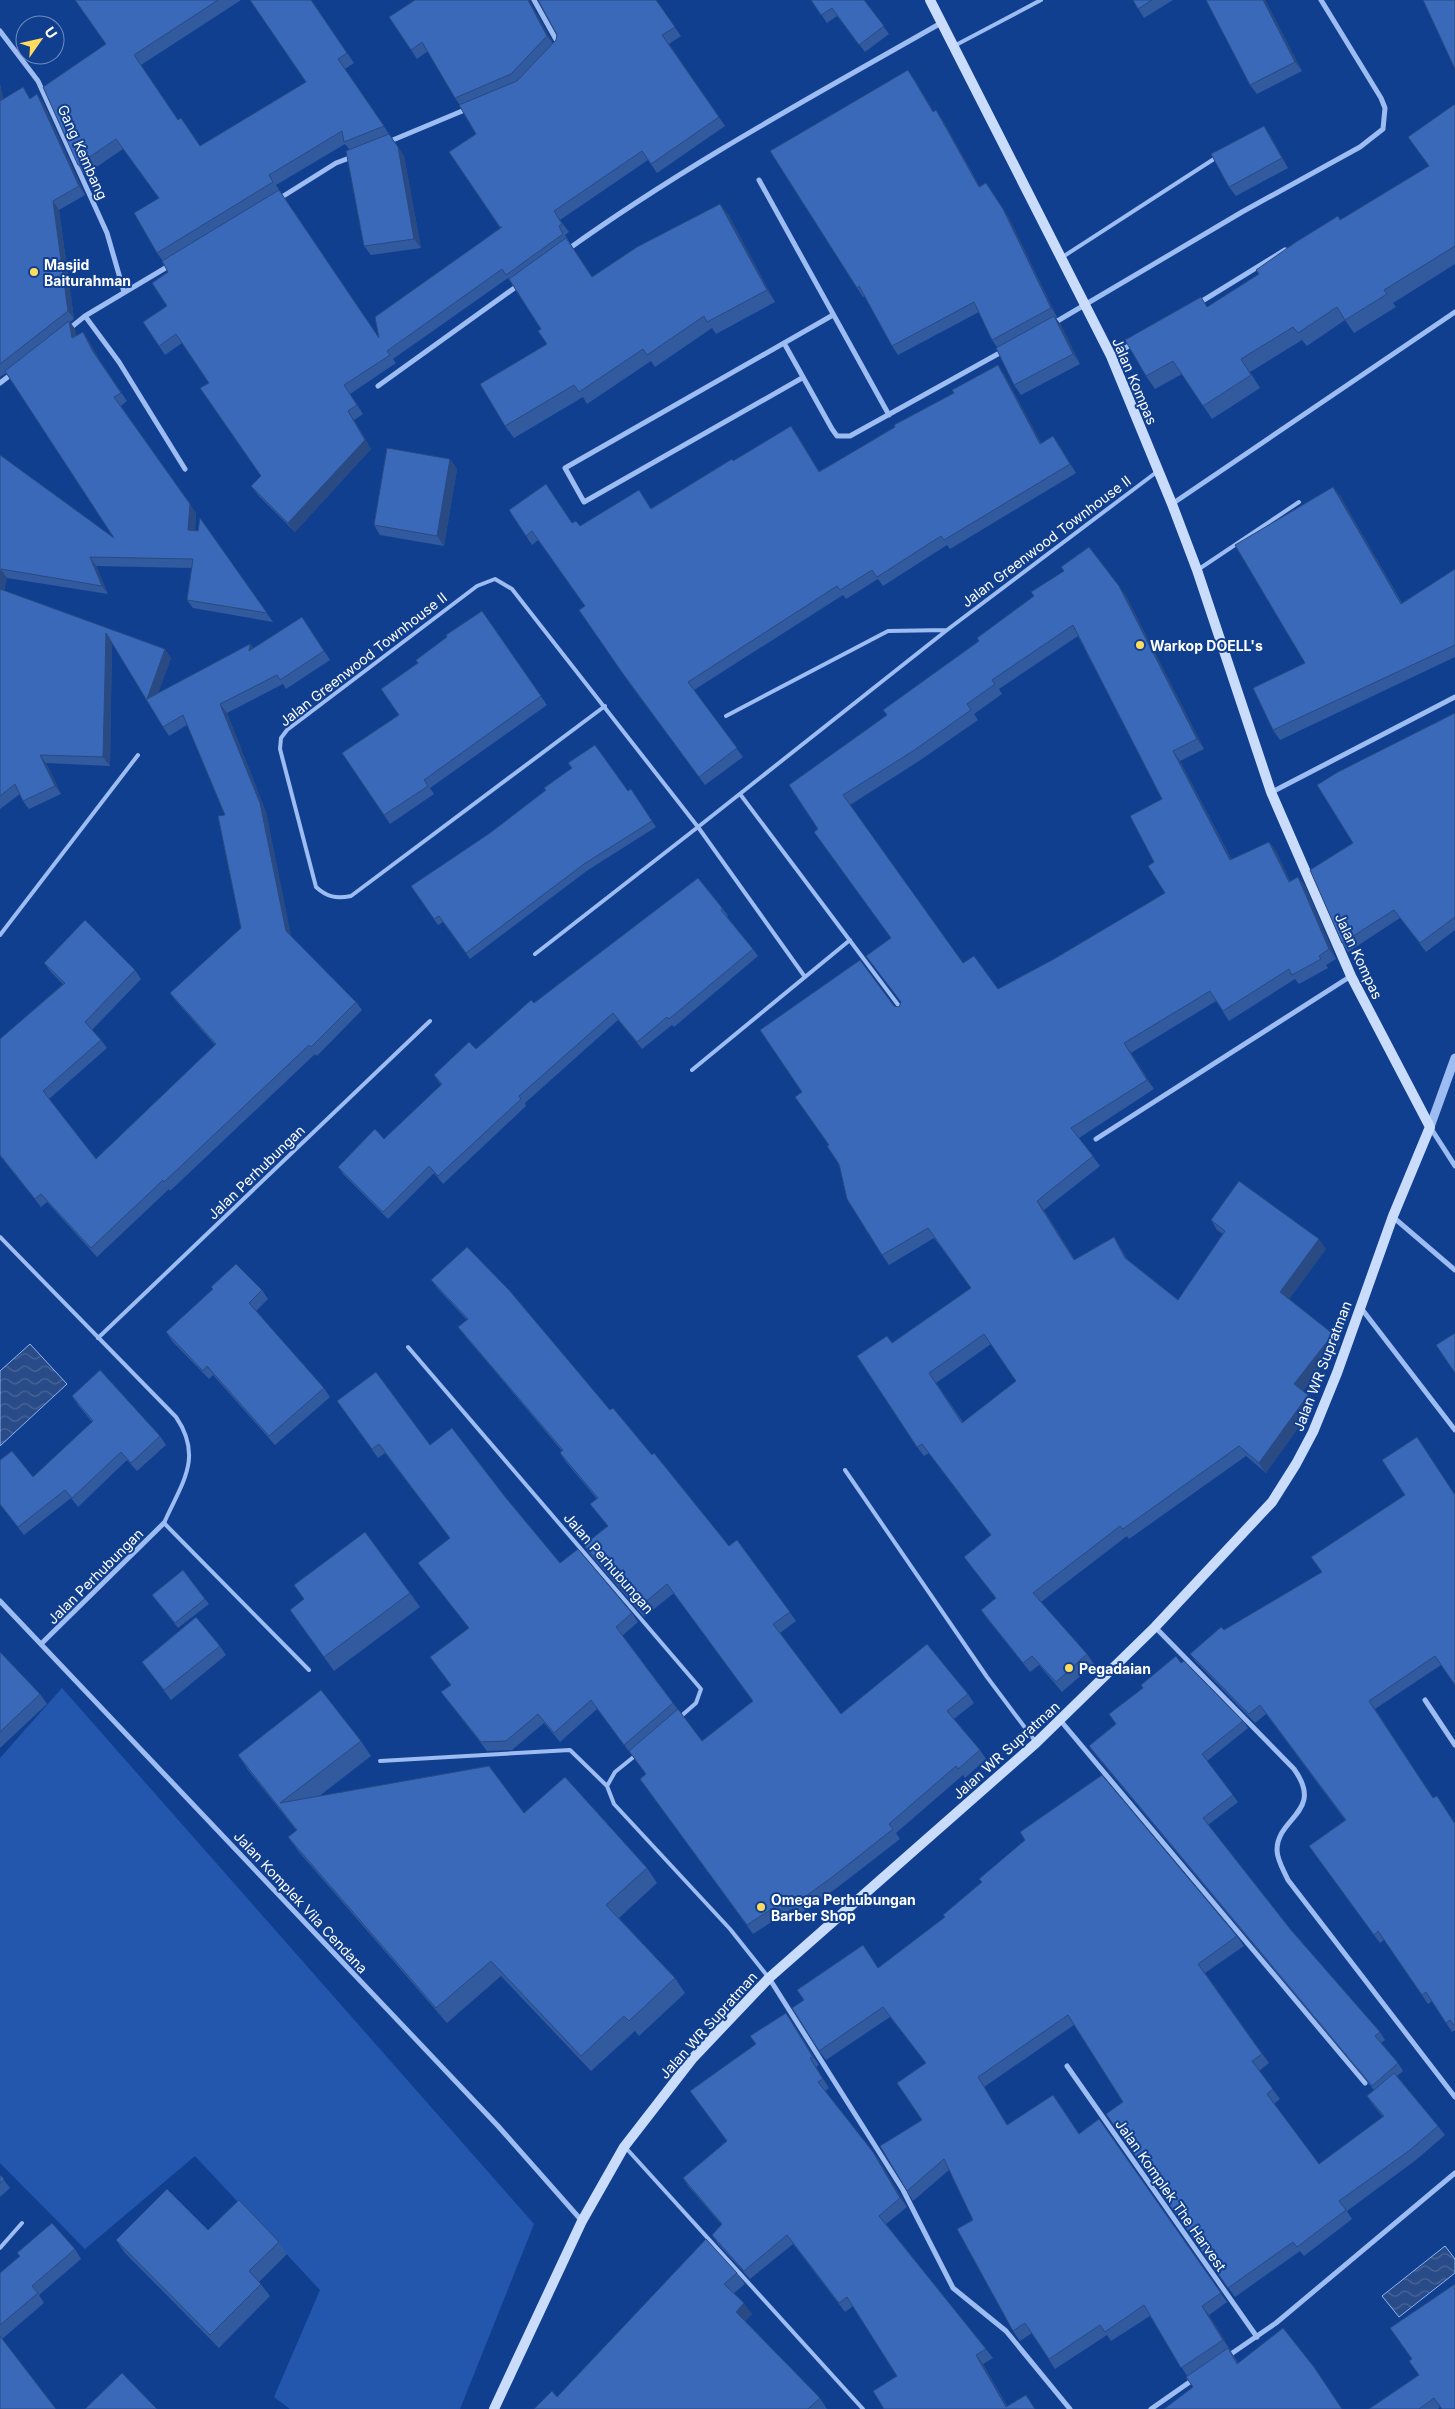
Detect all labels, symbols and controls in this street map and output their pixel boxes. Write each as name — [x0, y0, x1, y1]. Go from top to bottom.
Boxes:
north arrow — [15, 15, 65, 65]
text: U — [41, 23, 61, 41]
street label: Gang Kembang — [55, 102, 111, 202]
place label: Masjid Baiturahman — [44, 256, 131, 289]
marker: Masjid Baiturahman — [28, 266, 40, 278]
street label: Jalan Kompas — [1109, 335, 1161, 427]
street label: Jalan Greenwood Townhouse II — [958, 472, 1134, 610]
street label: Jalan Greenwood Townhouse II — [276, 588, 450, 730]
place label: Warkop DOELL's — [1150, 637, 1263, 654]
marker: Warkop DOELL's — [1134, 639, 1146, 651]
street label: Jalan Kompas — [1332, 910, 1386, 1002]
street label: Jalan Perhubungan — [204, 1121, 308, 1223]
street label: Jalan WR Supratman — [1289, 1299, 1355, 1433]
street label: Jalan Perhubungan — [561, 1509, 657, 1617]
street label: Jalan Perhubungan — [44, 1525, 146, 1627]
place label: Pegadaian — [1079, 1660, 1151, 1677]
marker: Pegadaian — [1063, 1662, 1075, 1674]
street label: Jalan WR Supratman — [949, 1698, 1063, 1802]
street label: Jalan Komplek Vila Cendana — [231, 1827, 371, 1977]
place label: Omega Perhubungan Barber Shop — [771, 1891, 916, 1924]
marker: Omega Perhubungan Barber Shop — [755, 1901, 767, 1913]
street label: Jalan WR Supratman — [656, 1968, 760, 2082]
street label: Jalan Komplek The Harvest — [1112, 2116, 1230, 2275]

